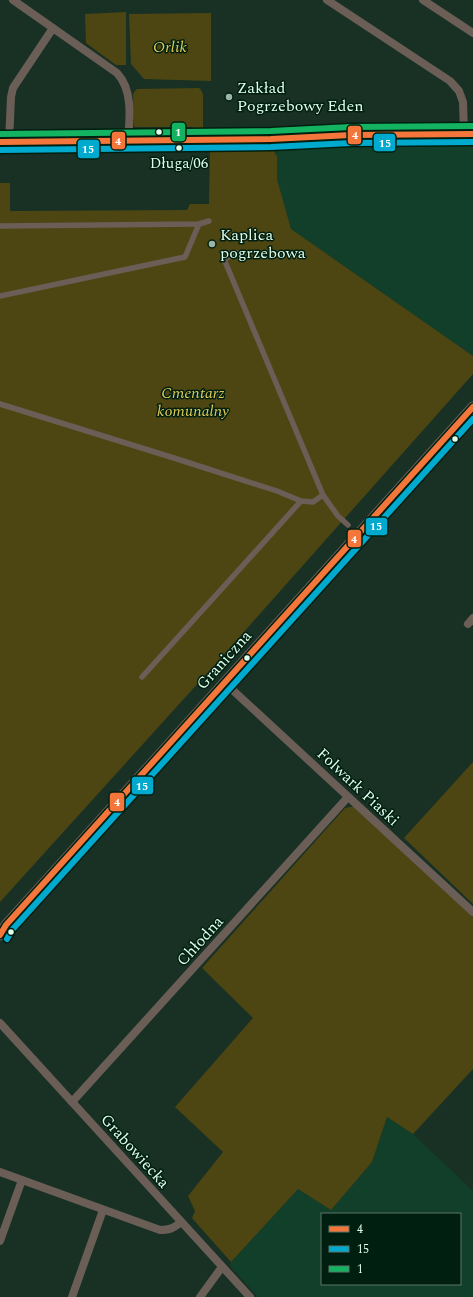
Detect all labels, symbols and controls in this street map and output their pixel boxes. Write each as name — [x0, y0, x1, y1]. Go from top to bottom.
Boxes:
park label: Orlik — [153, 35, 188, 59]
place label: Zakład Pogrzebowy Eden — [237, 76, 364, 118]
marker: Zakład Pogrzebowy Eden — [224, 92, 234, 102]
line badge: 1 — [171, 122, 186, 142]
text: 1 — [175, 124, 181, 141]
line badge: 4 — [347, 125, 362, 145]
unlabelled marker — [154, 127, 164, 137]
text: 4 — [352, 127, 359, 144]
line badge: 4 — [111, 131, 126, 150]
text: 4 — [115, 133, 122, 150]
line badge: 15 — [373, 133, 396, 152]
text: 15 — [379, 135, 391, 152]
line badge: 15 — [77, 139, 100, 159]
text: 15 — [82, 141, 94, 158]
marker: Długa/06 — [174, 143, 184, 153]
place label: Długa/06 — [150, 152, 209, 175]
place label: Kaplica pogrzebowa — [220, 223, 306, 265]
marker: Kaplica pogrzebowa — [207, 239, 217, 249]
park label: Cmentarz komunalny — [157, 381, 229, 423]
unlabelled marker — [450, 434, 460, 444]
line badge: 15 — [365, 517, 388, 536]
text: 15 — [370, 518, 382, 535]
line badge: 4 — [347, 529, 362, 548]
text: 4 — [351, 531, 358, 548]
street label: Graniczna — [191, 625, 258, 695]
unlabelled marker — [242, 653, 252, 663]
street label: Folwark Piaski — [311, 742, 405, 832]
line badge: 15 — [131, 776, 154, 795]
text: 15 — [136, 778, 148, 795]
line badge: 4 — [109, 792, 125, 812]
text: 4 — [114, 794, 121, 811]
street label: Chłodna — [171, 910, 229, 971]
unlabelled marker — [6, 927, 16, 937]
street label: Grabowiecka — [95, 1108, 175, 1194]
legend — [321, 1213, 461, 1285]
text: 4 — [357, 1220, 363, 1239]
text: 15 — [357, 1240, 369, 1259]
text: 1 — [357, 1260, 363, 1279]

